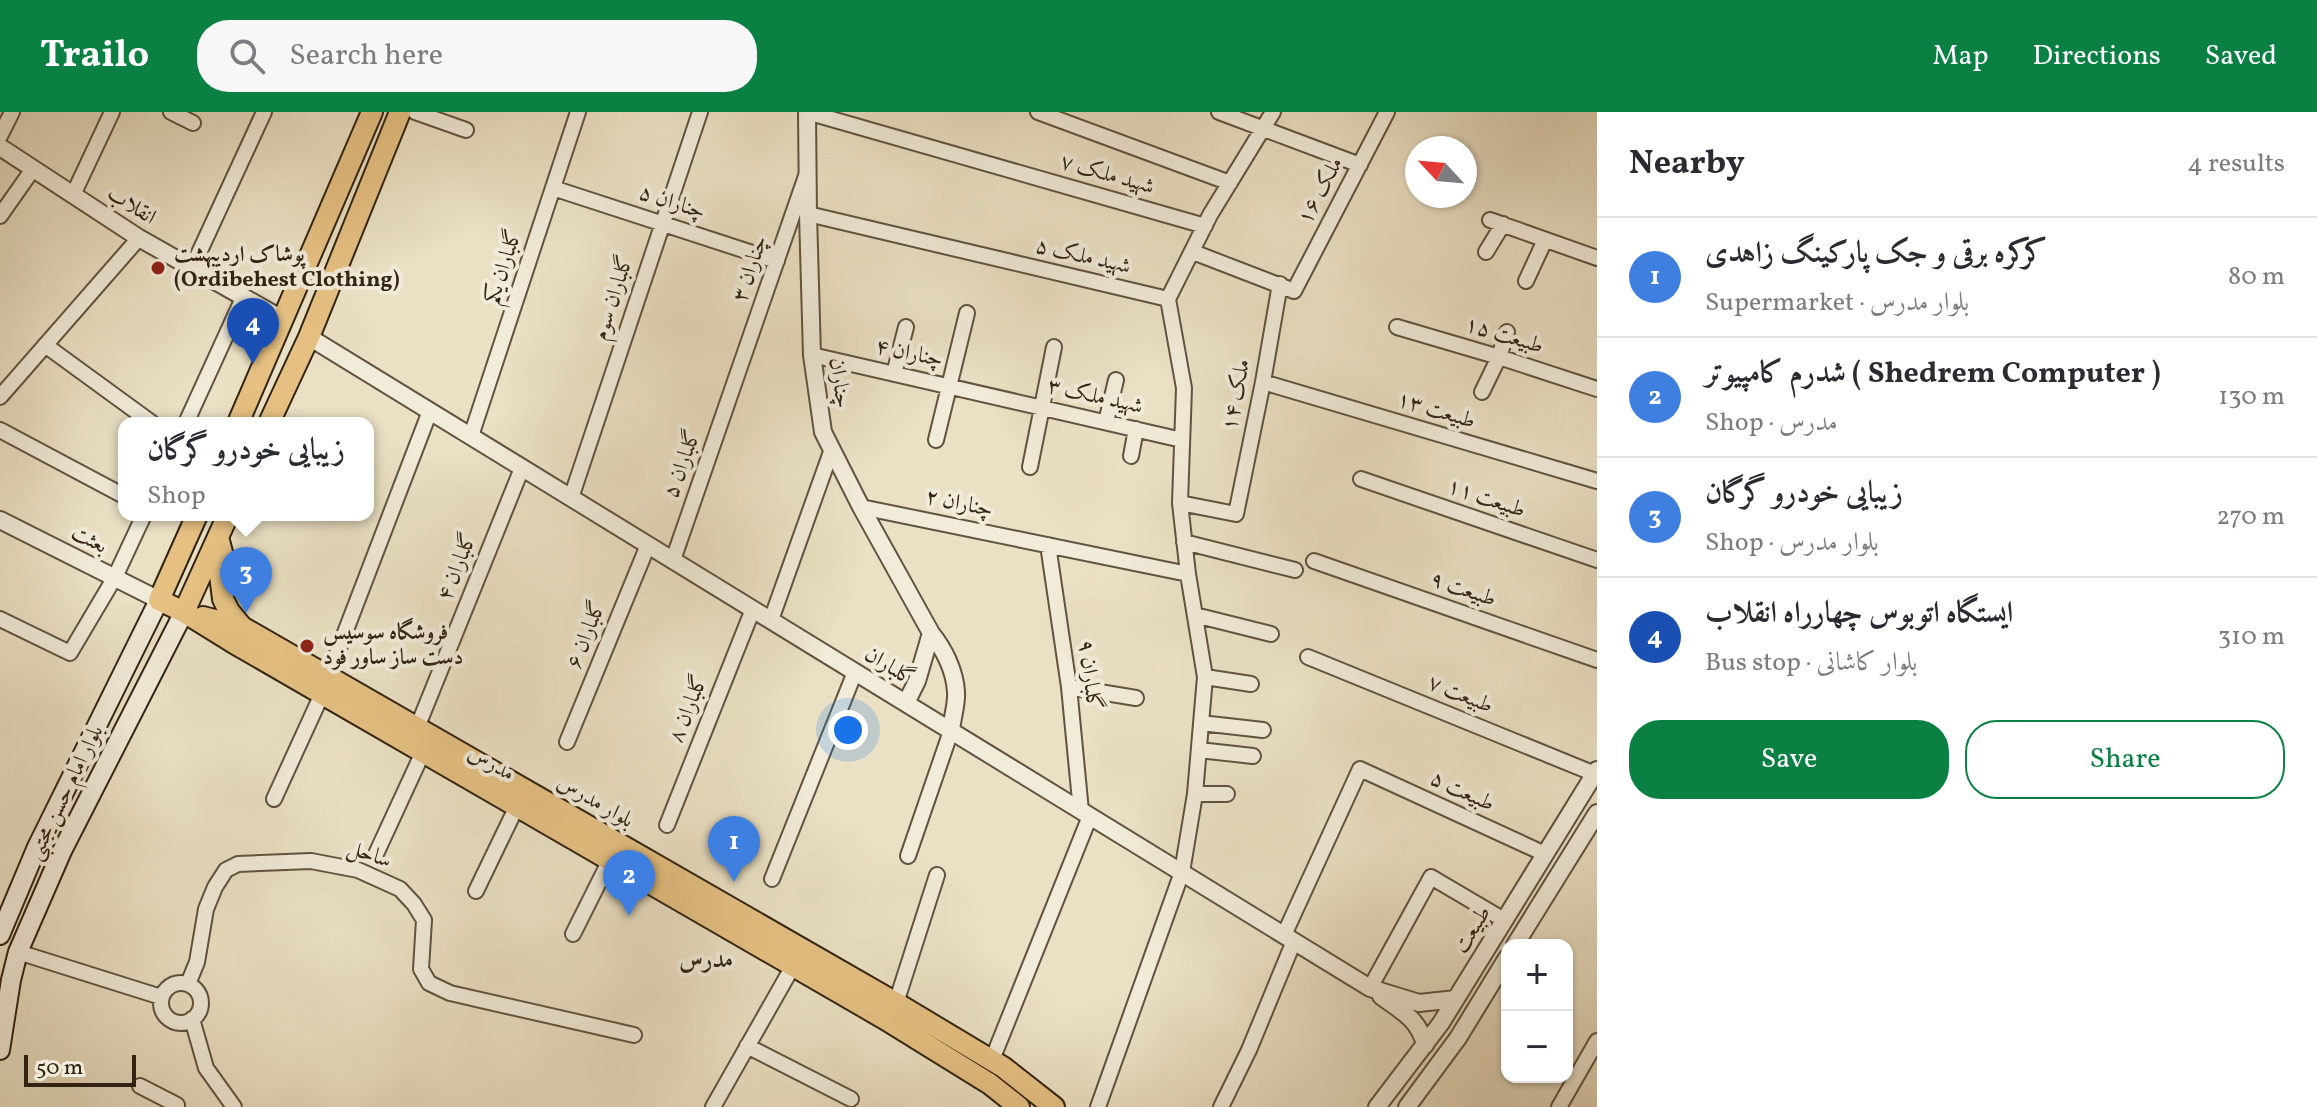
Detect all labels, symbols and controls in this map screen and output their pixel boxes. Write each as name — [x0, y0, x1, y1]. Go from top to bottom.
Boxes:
search box — [197, 20, 757, 92]
text: Trailo — [40, 30, 149, 83]
icon: search — [225, 34, 269, 78]
text: Search here — [289, 35, 443, 77]
text: Map — [1933, 37, 1989, 76]
text: Directions — [2033, 37, 2161, 76]
text: Saved — [2205, 37, 2277, 76]
north arrow — [1405, 136, 1477, 208]
text: Nearby — [1629, 141, 1745, 188]
text: 4 results — [2187, 146, 2285, 182]
street label: شهید ملک ۷ — [1056, 147, 1158, 203]
street label: ملک ۱۶ — [1290, 152, 1352, 230]
street label: ۵ چناران — [635, 178, 709, 228]
street label: انقلاب — [100, 179, 162, 233]
street label: گلباران یکم — [477, 225, 534, 310]
street label: شهید ملک ۵ — [1032, 231, 1134, 283]
street label: چناران ۳ — [725, 232, 777, 306]
text: کرکره برقی و جک پارکینگ زاهدی — [1705, 233, 2047, 275]
place label: پوشاک اردیبهشت (Ordibehest Clothing) — [174, 240, 400, 296]
street label: گلباران سوم — [586, 251, 644, 345]
marker: پوشاک اردیبهشت (Ordibehest Clothing) — [149, 259, 167, 277]
text: 1 — [1650, 259, 1660, 295]
text: 80 m — [2228, 259, 2285, 295]
text: Supermarket · بلوار مدرس — [1705, 285, 1969, 321]
pin: 4 — [227, 298, 279, 364]
street label: طبیعت ۱۵ — [1461, 309, 1547, 363]
street label: ۴ چناران — [872, 332, 946, 376]
text: شدرم کامپیوتر ( Shedrem Computer ) — [1705, 353, 2161, 395]
street label: چناران — [820, 356, 858, 410]
street label: ملک ۱۴ — [1215, 357, 1259, 433]
street label: ۳ شهید ملک — [1044, 371, 1146, 423]
text: 2 — [1648, 379, 1662, 415]
text: 130 m — [2218, 379, 2285, 415]
street label: طبیعت ۱۳ — [1393, 384, 1479, 438]
text: Shop · مدرس — [1705, 405, 1838, 441]
popup — [118, 417, 374, 521]
street label: گلباران ۵ — [656, 425, 710, 503]
text: زیبایی خودرو گرگان — [147, 430, 345, 472]
street label: طبیعت ۱۱ — [1443, 471, 1529, 527]
text: زیبایی خودرو گرگان — [1705, 473, 1903, 515]
text: Shop — [147, 478, 206, 514]
street label: ۲ چناران — [922, 482, 996, 526]
text: 3 — [1648, 499, 1662, 535]
text: 270 m — [2216, 499, 2285, 535]
street label: بعثت — [65, 518, 113, 562]
text: Shop · بلوار مدرس — [1705, 525, 1879, 561]
street label: گلباران ۴ — [430, 528, 486, 606]
pin: 3 — [220, 547, 272, 613]
street label: طبیعت ۹ — [1426, 564, 1500, 616]
text: ایستگاه اتوبوس چهارراه انقلاب — [1705, 593, 2013, 635]
street label: گلباران ۶ — [559, 596, 615, 674]
place label: فروشگاه سوسیس دست ساز ساور فود — [323, 617, 463, 674]
text: 4 — [1647, 619, 1663, 655]
text: 310 m — [2218, 619, 2285, 655]
marker: فروشگاه سوسیس دست ساز ساور فود — [298, 637, 316, 655]
street label: ۹ گلباران — [1069, 638, 1109, 712]
street label: گلباران — [858, 640, 920, 694]
text: Bus stop · بلوار کاشانی — [1705, 645, 1917, 681]
street label: طبیعت ۷ — [1423, 668, 1497, 722]
street label: گلباران ۸ — [661, 670, 717, 748]
your location — [828, 710, 868, 750]
street label: بلوار امام حسن مجتبی — [20, 720, 114, 867]
button: Save — [1629, 720, 1949, 799]
button: Share — [1965, 720, 2285, 799]
street label: مدرس — [462, 738, 520, 790]
street label: ۵ طبیعت — [1425, 764, 1499, 820]
street label: بلوار مدرس — [551, 768, 639, 836]
pin: 1 — [708, 816, 760, 882]
street label: ساحل — [343, 833, 395, 877]
pin: 2 — [603, 850, 655, 916]
street label: طبیعت — [1446, 900, 1500, 960]
map controls — [1501, 939, 1573, 1083]
button: + — [1501, 939, 1573, 1011]
district label: مدرس — [679, 944, 733, 978]
button: − — [1501, 1011, 1573, 1083]
scale bar — [24, 1051, 136, 1087]
text: 50 m — [36, 1053, 83, 1084]

